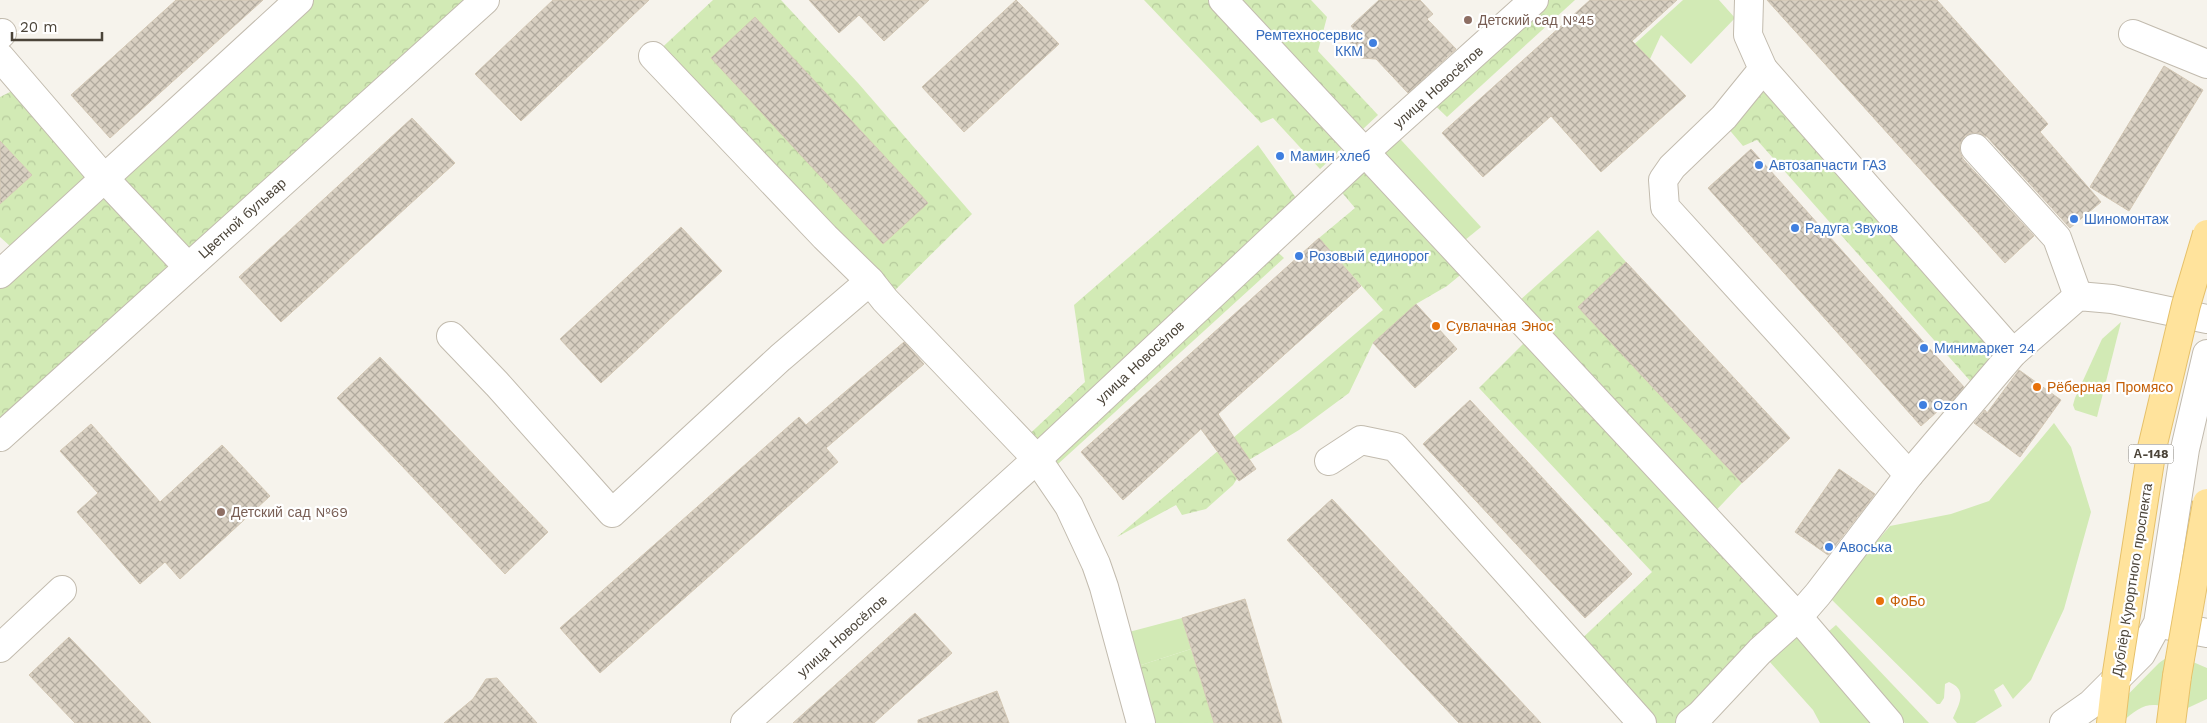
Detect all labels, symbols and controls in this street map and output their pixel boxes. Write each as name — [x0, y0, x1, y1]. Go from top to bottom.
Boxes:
scale bar — [12, 10, 102, 42]
place label: Детский сад №45 — [1478, 12, 1594, 28]
marker: Детский сад №45 — [1462, 14, 1474, 26]
text: 20 m — [20, 18, 58, 36]
place label: Ремтехносервис ККМ — [1256, 27, 1363, 59]
marker: Ремтехносервис ККМ — [1367, 37, 1379, 49]
street label: улица Новосёлов — [1390, 43, 1486, 131]
place label: Мамин хлеб — [1290, 148, 1370, 164]
marker: Мамин хлеб — [1274, 150, 1286, 162]
place label: Автозапчасти ГАЗ — [1769, 157, 1887, 173]
marker: Автозапчасти ГАЗ — [1753, 159, 1765, 171]
street label: Цветной бульвар — [195, 174, 289, 261]
place label: Шиномонтаж — [2084, 211, 2169, 227]
marker: Шиномонтаж — [2068, 213, 2080, 225]
place label: Радуга Звуков — [1805, 220, 1898, 236]
marker: Радуга Звуков — [1789, 222, 1801, 234]
place label: Розовый единорог — [1309, 248, 1429, 264]
marker: Розовый единорог — [1293, 250, 1305, 262]
street label: улица Новосёлов — [1093, 317, 1187, 407]
place label: Сувлачная Энос — [1446, 318, 1554, 334]
marker: Сувлачная Энос — [1430, 320, 1442, 332]
place label: Минимаркет 24 — [1934, 340, 2035, 356]
marker: Минимаркет 24 — [1918, 342, 1930, 354]
place label: Рёберная Промясо — [2047, 379, 2173, 395]
marker: Рёберная Промясо — [2031, 381, 2043, 393]
place label: Ozon — [1933, 397, 1968, 413]
marker: Ozon — [1917, 399, 1929, 411]
road number: А-148 — [2128, 444, 2174, 464]
street label: Дублёр Курортного проспекта — [2109, 482, 2155, 678]
place label: Детский сад №69 — [231, 504, 348, 520]
marker: Детский сад №69 — [215, 506, 227, 518]
place label: Авоська — [1839, 539, 1892, 555]
marker: Авоська — [1823, 541, 1835, 553]
street label: улица Новосёлов — [794, 592, 890, 680]
place label: ФоБо — [1890, 593, 1926, 609]
marker: ФоБо — [1874, 595, 1886, 607]

